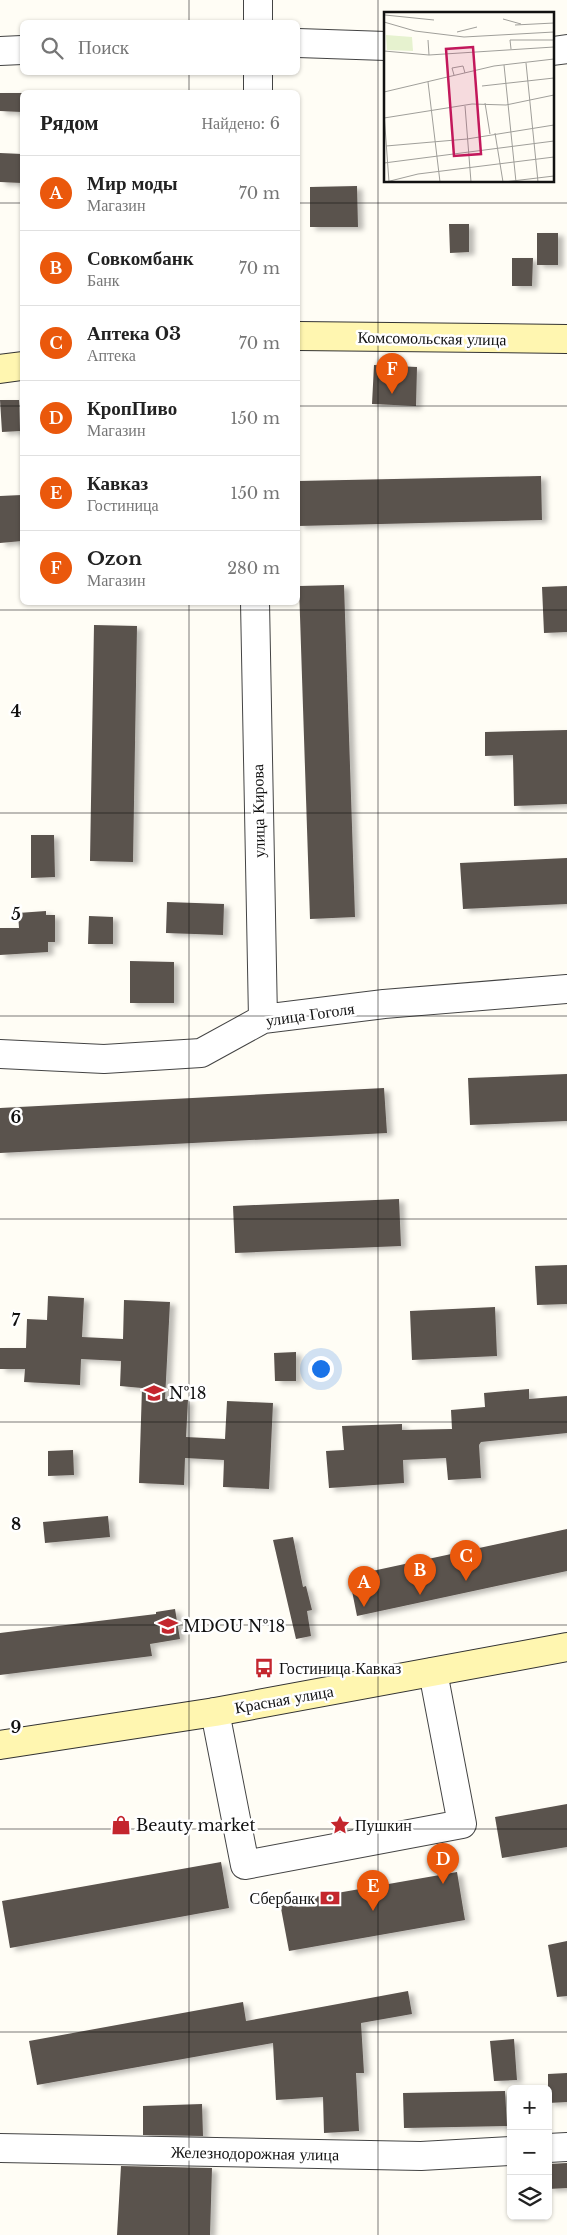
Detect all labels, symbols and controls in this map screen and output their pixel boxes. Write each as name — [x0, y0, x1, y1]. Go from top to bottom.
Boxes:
inset map — [384, 12, 554, 182]
search box — [20, 20, 300, 75]
icon: search — [38, 34, 66, 62]
text: Поиск — [78, 36, 129, 59]
text: Рядом — [40, 110, 99, 136]
text: Найдено: 6 — [202, 113, 280, 133]
text: Мир моды — [87, 172, 178, 195]
text: A — [50, 183, 62, 203]
text: 70 m — [239, 183, 280, 203]
text: Магазин — [87, 195, 145, 215]
text: Совкомбанк — [87, 247, 194, 270]
text: B — [50, 258, 62, 278]
text: 70 m — [239, 258, 280, 278]
text: Банк — [87, 270, 120, 290]
text: Аптека 03 — [87, 322, 181, 345]
street label: Комсомольская улица — [357, 327, 507, 349]
text: C — [49, 333, 63, 353]
text: 70 m — [239, 333, 280, 353]
text: Аптека — [87, 345, 136, 365]
pin: F — [376, 353, 408, 394]
text: КропПиво — [87, 397, 177, 420]
text: D — [49, 408, 63, 428]
text: 150 m — [231, 408, 280, 428]
text: Магазин — [87, 420, 145, 440]
text: Кавказ — [87, 472, 148, 495]
text: E — [50, 483, 62, 503]
text: 150 m — [231, 483, 280, 503]
text: Гостиница — [87, 495, 159, 515]
text: Ozon — [87, 547, 142, 570]
text: F — [50, 558, 62, 578]
text: 280 m — [227, 558, 280, 578]
text: Магазин — [87, 570, 145, 590]
text: 4 — [11, 701, 21, 721]
street label: улица Кирова — [247, 764, 269, 858]
text: 5 — [11, 904, 21, 924]
street label: улица Гоголя — [264, 998, 356, 1030]
text: 6 — [11, 1107, 22, 1127]
text: 7 — [12, 1310, 21, 1330]
your location — [308, 1356, 334, 1382]
school or university icon: №18 — [143, 1382, 165, 1404]
place label: №18 — [169, 1383, 206, 1403]
text: 8 — [11, 1514, 21, 1534]
pin: C — [450, 1540, 482, 1581]
pin: B — [404, 1554, 436, 1595]
pin: A — [348, 1566, 380, 1607]
school or university icon: MDOU №18 — [157, 1615, 179, 1637]
place label: MDOU №18 — [183, 1616, 285, 1636]
bus stop icon: Гостиница Кавказ — [253, 1657, 275, 1679]
place label: Гостиница Кавказ — [279, 1658, 401, 1678]
street label: Красная улица — [233, 1680, 335, 1718]
text: 9 — [11, 1717, 22, 1737]
shop icon: Beauty market — [110, 1814, 132, 1836]
place icon: Пушкин — [329, 1814, 351, 1836]
place label: Beauty market — [136, 1815, 256, 1835]
place label: Пушкин — [355, 1815, 412, 1835]
pin: D — [427, 1843, 459, 1884]
pin: E — [357, 1870, 389, 1911]
bank icon: Сбербанк — [319, 1887, 341, 1909]
place label: Сбербанк — [250, 1888, 315, 1908]
map controls — [507, 2085, 552, 2220]
button: + — [507, 2085, 552, 2130]
button: − — [507, 2130, 552, 2175]
street label: Железнодорожная улица — [171, 2142, 339, 2164]
button: layers — [507, 2175, 552, 2220]

